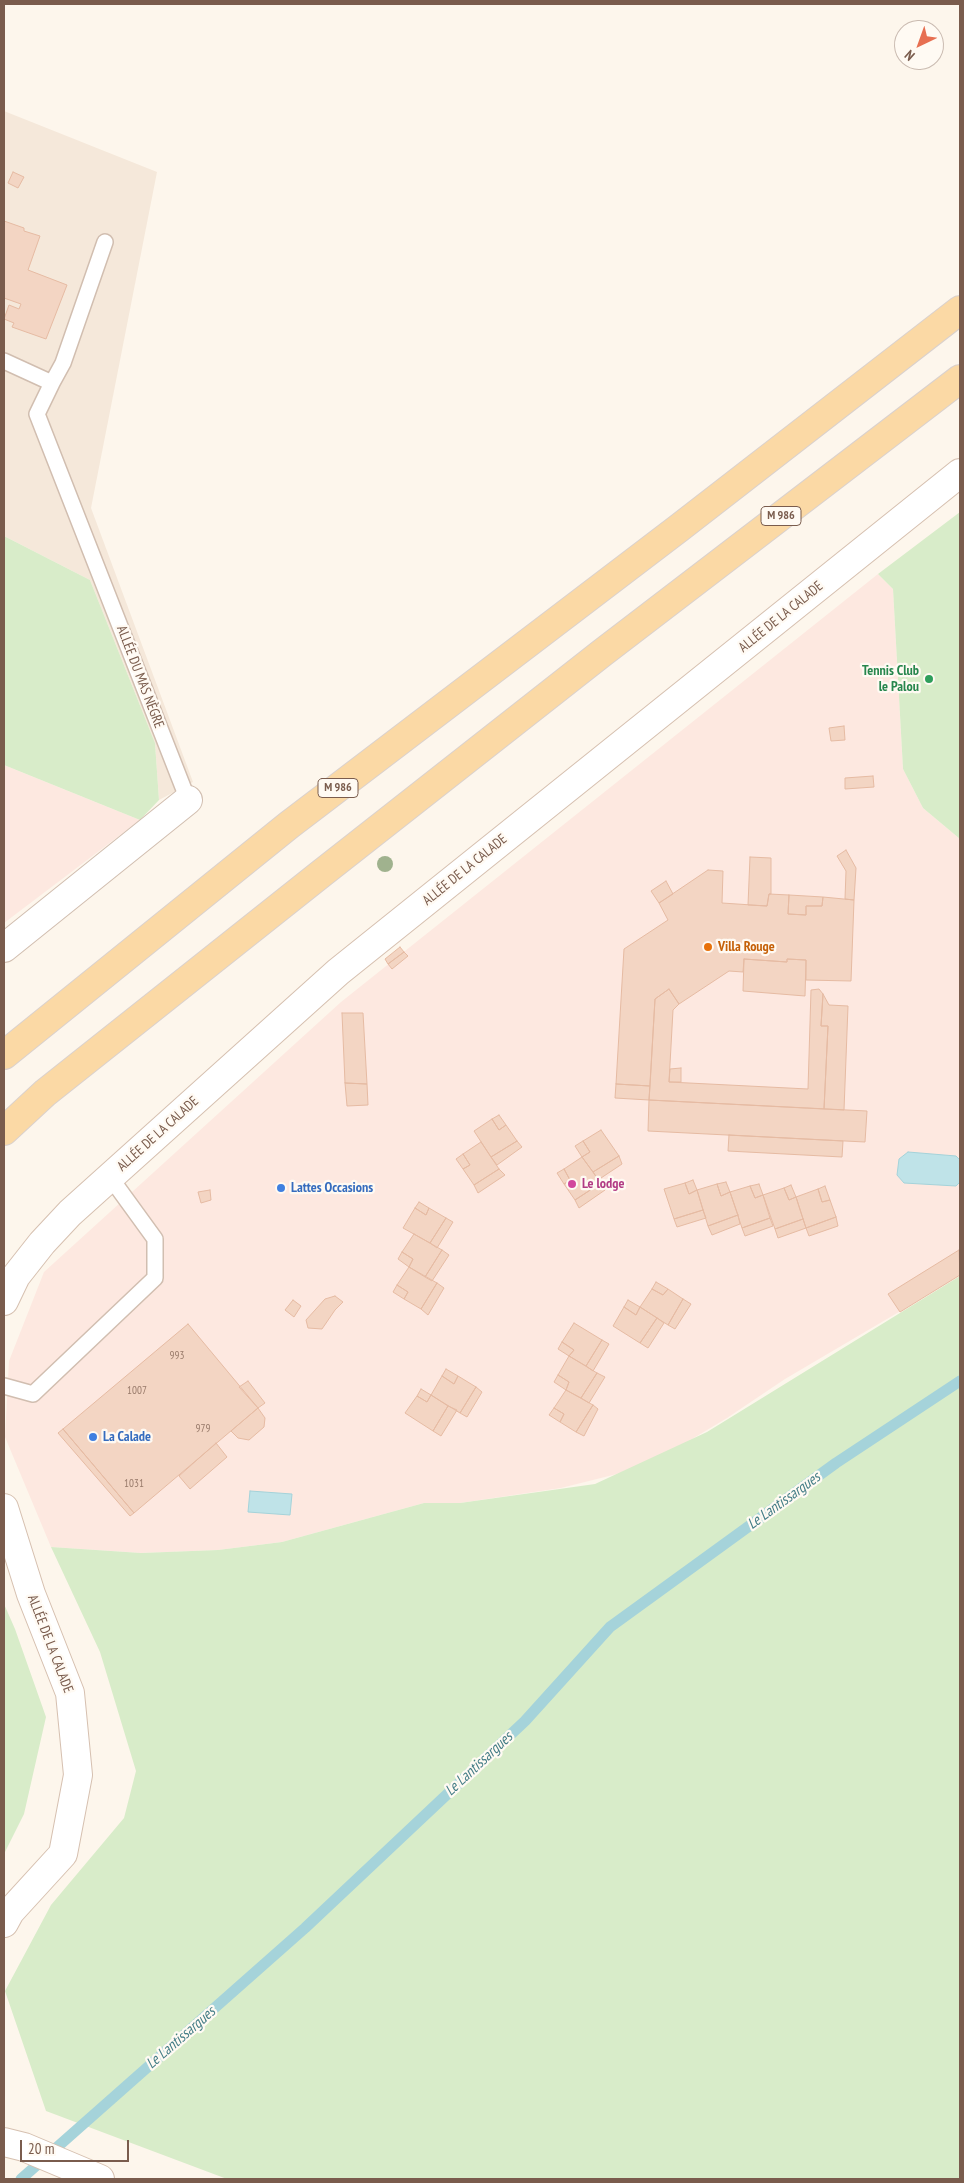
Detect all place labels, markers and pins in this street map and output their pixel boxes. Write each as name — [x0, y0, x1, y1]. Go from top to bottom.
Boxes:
place label: Tennis Club le Palou — [862, 663, 919, 696]
marker: Tennis Club le Palou — [923, 673, 935, 685]
place label: Villa Rouge — [718, 939, 775, 955]
marker: Villa Rouge — [702, 941, 714, 953]
place label: Le lodge — [582, 1176, 624, 1192]
marker: Le lodge — [566, 1178, 578, 1190]
place label: Lattes Occasions — [291, 1180, 373, 1196]
marker: Lattes Occasions — [275, 1182, 287, 1194]
place label: La Calade — [103, 1429, 151, 1445]
marker: La Calade — [87, 1431, 99, 1443]

